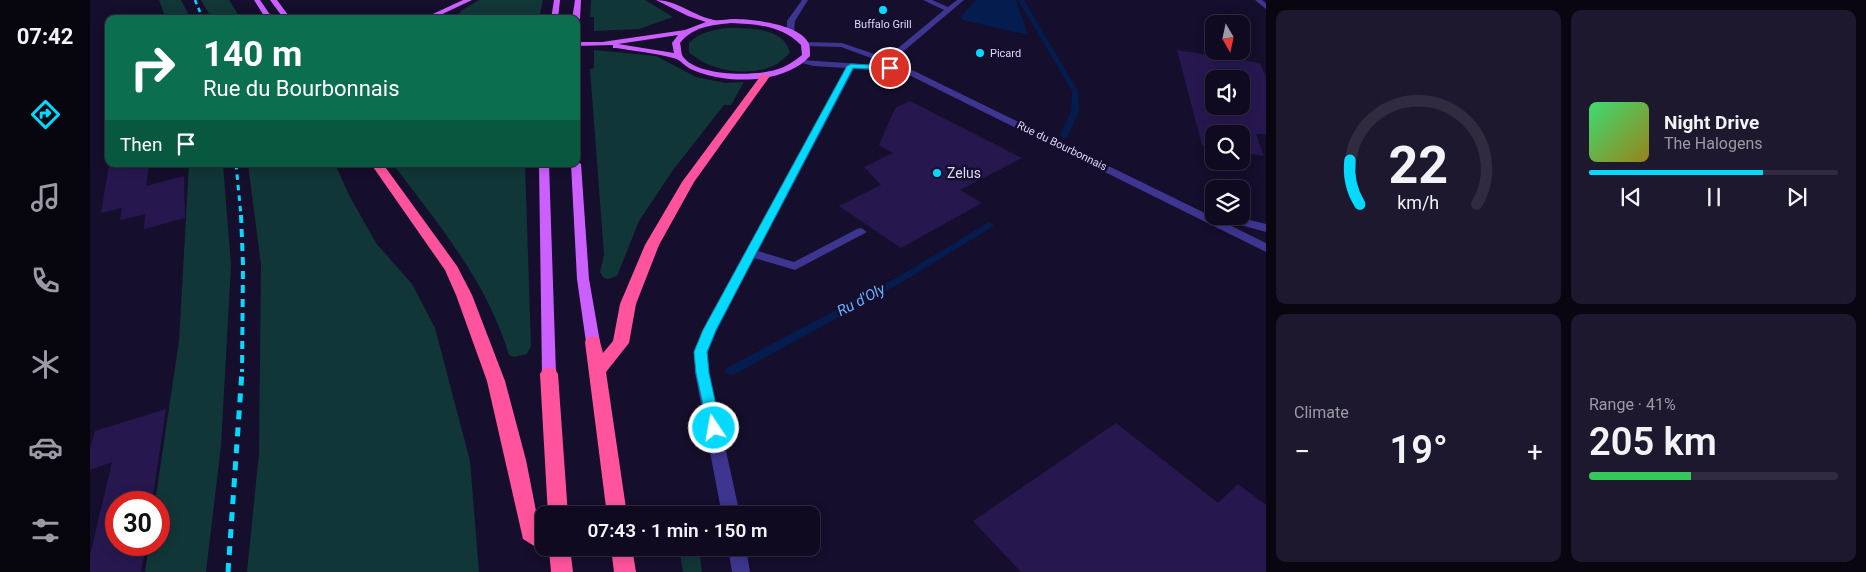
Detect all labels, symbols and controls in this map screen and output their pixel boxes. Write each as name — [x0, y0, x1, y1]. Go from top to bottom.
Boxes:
marker: Buffalo Grill — [877, 4, 889, 16]
north arrow — [1205, 15, 1250, 60]
map controls — [1205, 15, 1250, 225]
place label: Buffalo Grill — [854, 18, 912, 31]
text: 07:42 — [17, 24, 73, 49]
text: 140 m — [203, 34, 302, 75]
icon: right — [120, 35, 185, 100]
pin — [869, 47, 911, 89]
marker: Picard — [974, 47, 986, 59]
place label: Picard — [990, 47, 1021, 60]
icon: arrive — [876, 54, 904, 82]
button: sound — [1205, 70, 1250, 115]
text: Rue du Bourbonnais — [203, 76, 400, 101]
icon: directions — [28, 97, 63, 132]
text: Night Drive — [1664, 111, 1759, 134]
street label: Rue du Bourbonnais — [1015, 119, 1109, 174]
button: search — [1205, 125, 1250, 170]
icon: arrive — [172, 130, 200, 158]
text: Then — [120, 133, 162, 156]
text: The Halogens — [1664, 134, 1763, 153]
text: 22 — [1389, 135, 1448, 196]
place label: Zelus — [947, 165, 981, 181]
marker: Zelus — [931, 167, 943, 179]
icon: music — [28, 180, 63, 215]
button: layers — [1205, 180, 1250, 225]
icon: previous — [1617, 183, 1645, 211]
icon: pause — [1700, 183, 1728, 211]
icon: next — [1783, 183, 1811, 211]
text: km/h — [1398, 192, 1439, 213]
icon: phone — [28, 263, 63, 298]
water label: Ru d'Oly — [834, 279, 889, 320]
icon: climate — [28, 347, 63, 382]
text: Range · 41% — [1589, 395, 1676, 414]
position arrow — [687, 401, 739, 453]
text: Climate — [1294, 403, 1349, 422]
text: 205 km — [1589, 420, 1717, 464]
text: 19° — [1390, 428, 1448, 472]
icon: car — [28, 430, 63, 465]
text: − — [1294, 435, 1310, 468]
text: + — [1527, 435, 1543, 468]
speed limit sign: 30 — [105, 491, 170, 556]
icon: filters — [28, 513, 63, 548]
text: 07:43 · 1 min · 150 m — [587, 519, 768, 542]

